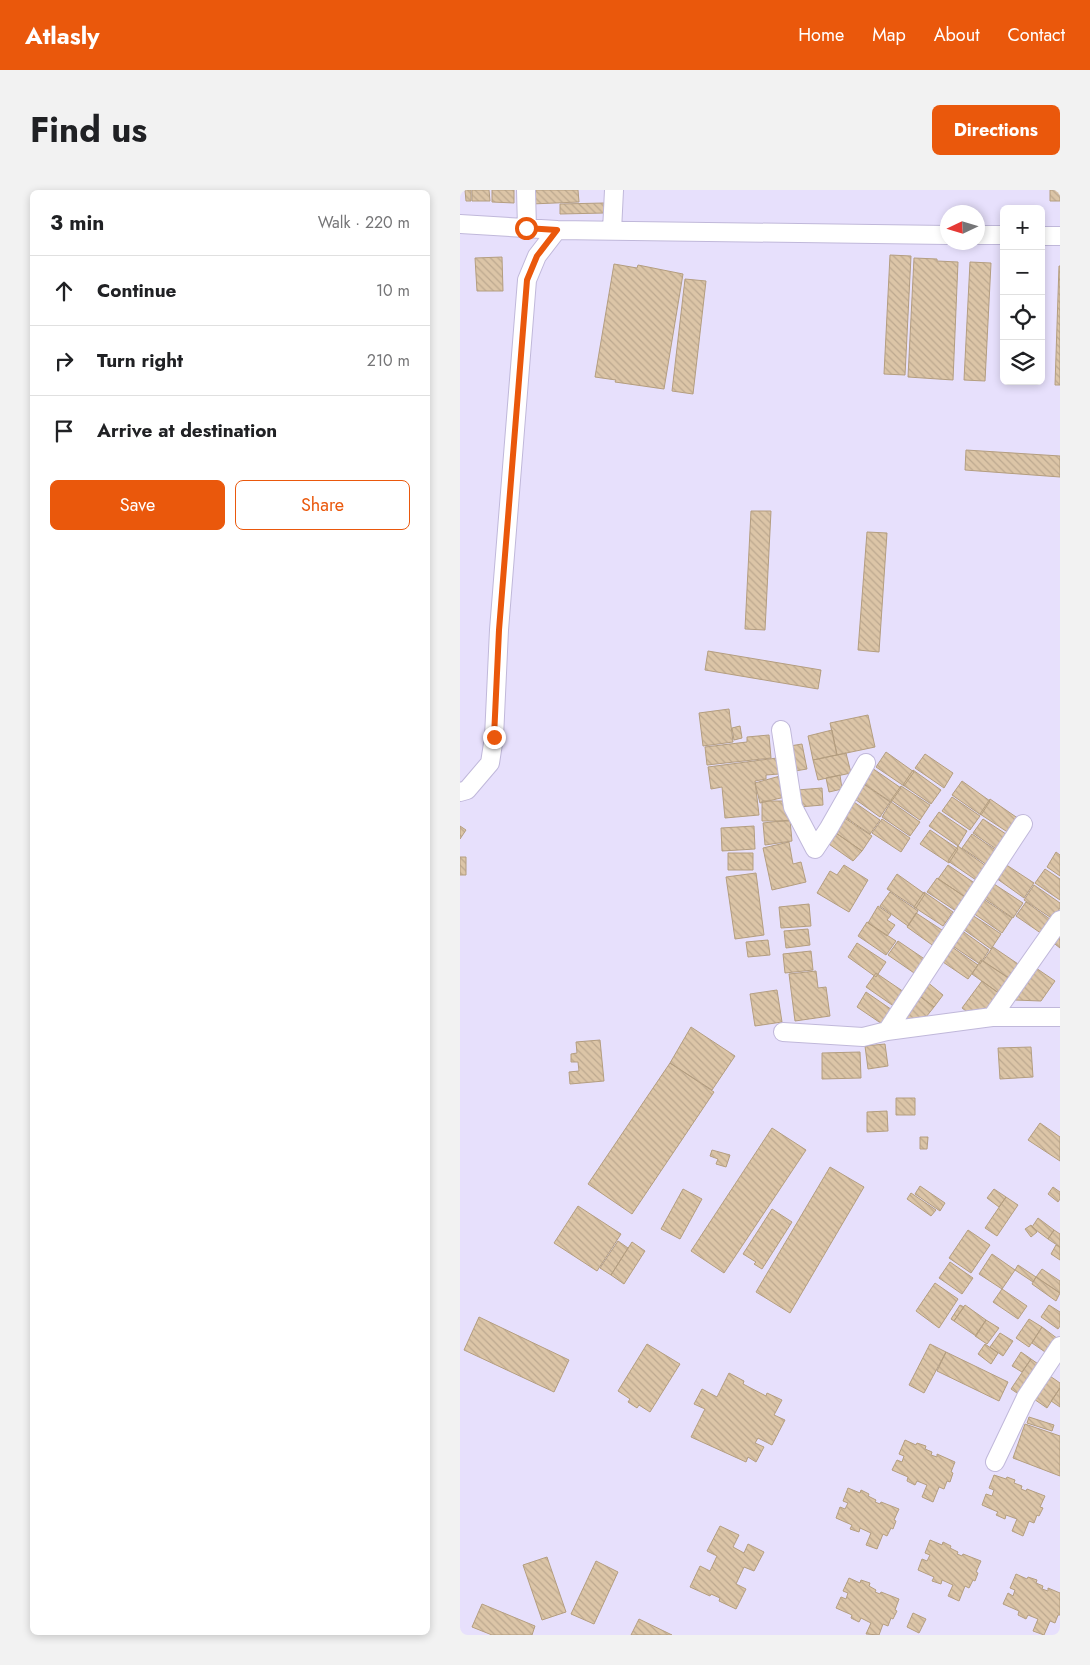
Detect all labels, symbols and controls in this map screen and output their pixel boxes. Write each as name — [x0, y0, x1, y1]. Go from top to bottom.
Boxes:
text: Atlasly — [25, 18, 100, 53]
text: Home — [798, 22, 844, 48]
text: Map — [872, 22, 906, 48]
text: About — [934, 22, 979, 48]
text: Contact — [1007, 22, 1065, 48]
text: Find us — [30, 105, 147, 155]
button: Directions — [932, 105, 1060, 155]
north arrow — [940, 205, 985, 250]
map controls — [1000, 205, 1045, 385]
button: + — [1000, 205, 1045, 250]
text: 3 min — [50, 208, 104, 238]
text: Walk · 220 m — [318, 211, 410, 234]
route start — [515, 217, 538, 240]
button: − — [1000, 250, 1045, 295]
icon: ahead — [50, 277, 78, 305]
text: Continue — [97, 277, 176, 304]
text: 10 m — [376, 279, 410, 302]
button: locate — [1000, 295, 1045, 340]
button: layers — [1000, 340, 1045, 385]
icon: right — [50, 347, 78, 375]
text: Turn right — [97, 347, 183, 374]
text: 210 m — [367, 349, 410, 372]
icon: arrive — [50, 417, 78, 445]
text: Arrive at destination — [97, 417, 277, 444]
button: Save — [50, 480, 225, 530]
button: Share — [235, 480, 410, 530]
route end — [483, 726, 506, 749]

